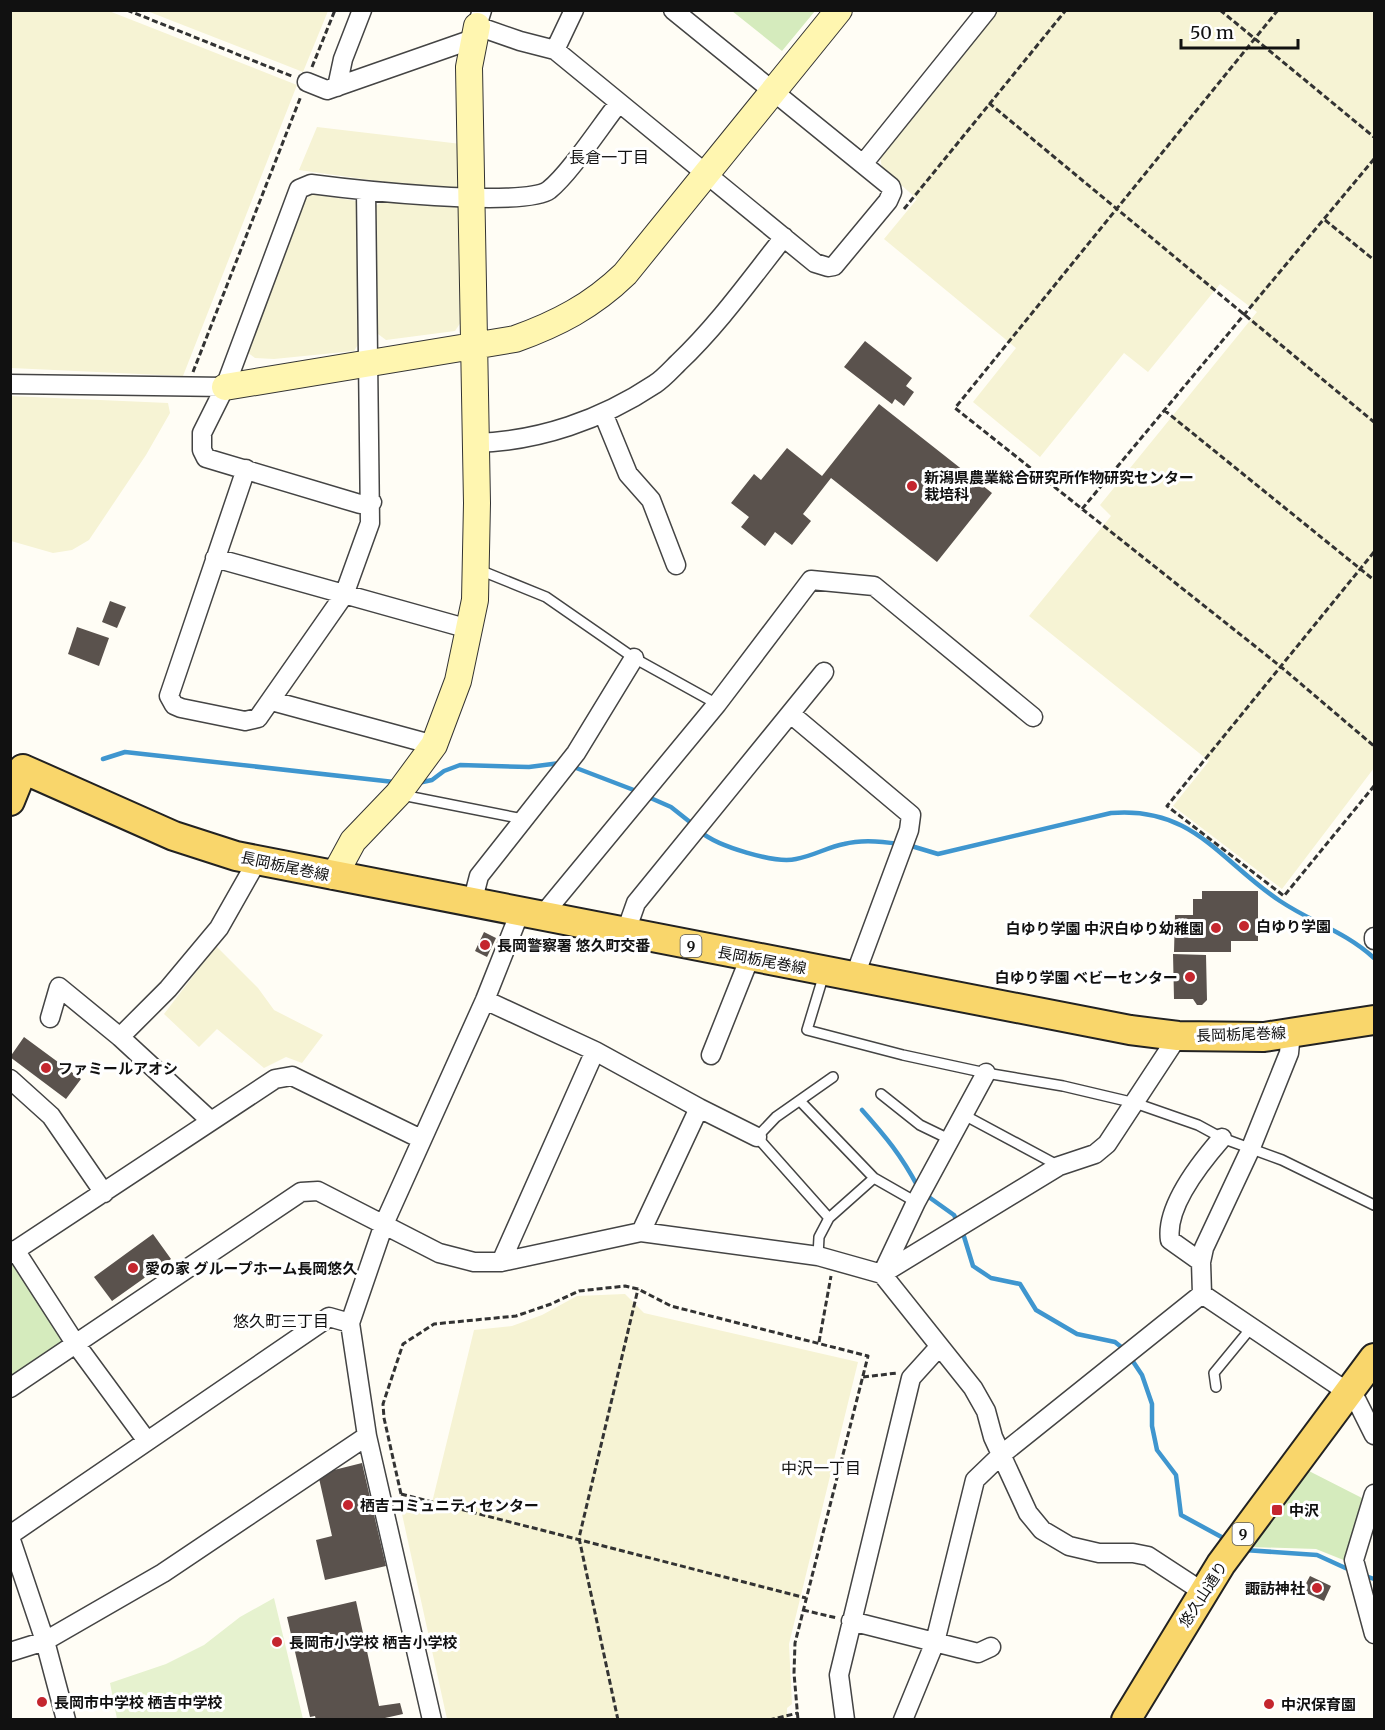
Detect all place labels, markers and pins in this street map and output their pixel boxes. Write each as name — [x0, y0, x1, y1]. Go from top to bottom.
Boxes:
place label: 新潟県農業総合研究所作物研究センター 栽培科 — [924, 468, 1194, 504]
marker: 新潟県農業総合研究所作物研究センター 栽培科 — [905, 479, 919, 493]
place label: 白ゆり学園 — [1256, 917, 1331, 936]
place label: 白ゆり学園 中沢白ゆり幼稚園 — [1005, 919, 1204, 938]
marker: 白ゆり学園 — [1237, 919, 1251, 933]
marker: 白ゆり学園 中沢白ゆり幼稚園 — [1209, 921, 1223, 935]
place label: 長岡警察署 悠久町交番 — [497, 936, 651, 955]
marker: 長岡警察署 悠久町交番 — [478, 938, 492, 952]
place label: 白ゆり学園 ベビーセンター — [994, 968, 1178, 987]
marker: 白ゆり学園 ベビーセンター — [1183, 970, 1197, 984]
place label: ファミールアオシ — [58, 1059, 178, 1078]
marker: ファミールアオシ — [39, 1061, 53, 1075]
place label: 愛の家 グループホーム長岡悠久 — [145, 1259, 357, 1278]
marker: 愛の家 グループホーム長岡悠久 — [126, 1261, 140, 1275]
place label: 栖吉コミュニティセンター — [360, 1496, 539, 1515]
marker: 栖吉コミュニティセンター — [341, 1498, 355, 1512]
place label: 中沢 — [1289, 1501, 1319, 1520]
marker: 中沢 — [1270, 1503, 1284, 1517]
place label: 諏訪神社 — [1245, 1579, 1305, 1598]
marker: 諏訪神社 — [1310, 1581, 1324, 1595]
place label: 長岡市小学校 栖吉小学校 — [289, 1633, 458, 1652]
marker: 長岡市小学校 栖吉小学校 — [270, 1635, 284, 1649]
place label: 長岡市中学校 栖吉中学校 — [54, 1693, 223, 1712]
marker: 長岡市中学校 栖吉中学校 — [35, 1695, 49, 1709]
place label: 中沢保育園 — [1281, 1695, 1356, 1714]
marker: 中沢保育園 — [1262, 1697, 1276, 1711]

